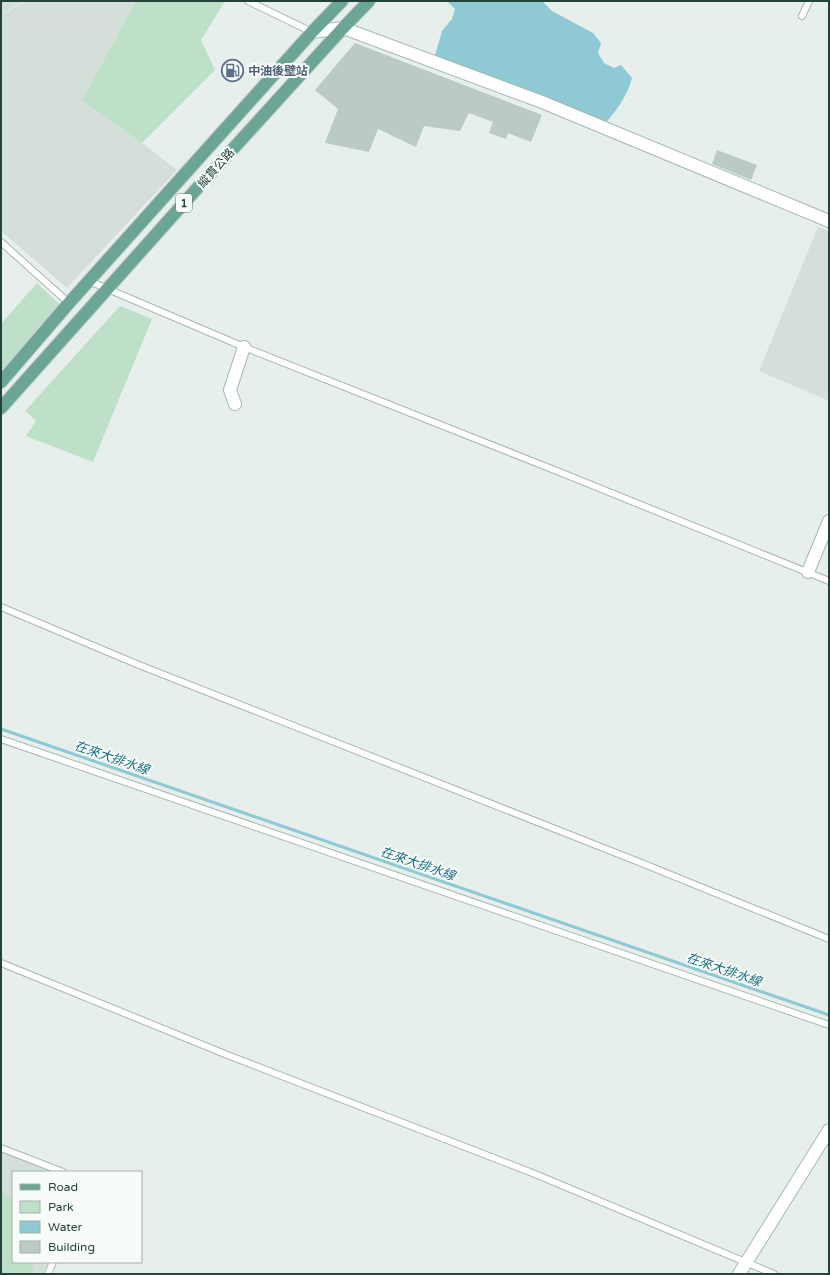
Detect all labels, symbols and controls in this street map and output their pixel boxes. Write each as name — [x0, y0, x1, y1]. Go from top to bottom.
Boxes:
fuel station icon: 中油後壁站 — [219, 58, 245, 84]
place label: 中油後壁站 — [248, 64, 308, 78]
street label: 縱貫公路 — [195, 145, 237, 191]
road number: 1 — [176, 194, 192, 212]
water label: 在來大排水線 — [72, 738, 153, 779]
water label: 在來大排水線 — [378, 844, 459, 885]
water label: 在來大排水線 — [684, 950, 765, 991]
legend — [12, 1171, 142, 1263]
text: Road — [48, 1180, 78, 1194]
text: Park — [48, 1200, 74, 1214]
text: Water — [48, 1220, 83, 1234]
text: Building — [48, 1240, 95, 1254]

